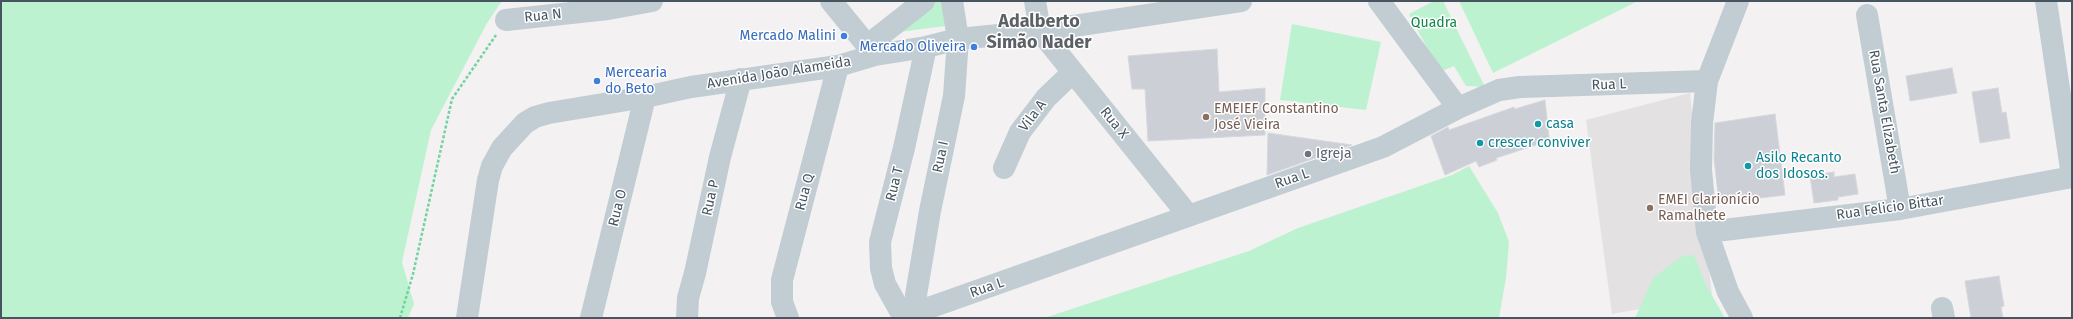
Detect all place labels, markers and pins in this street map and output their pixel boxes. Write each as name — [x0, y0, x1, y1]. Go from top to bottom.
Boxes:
place label: Mercado Malini — [739, 28, 836, 44]
marker: Mercado Malini — [839, 31, 849, 41]
place label: Mercado Oliveira — [859, 39, 966, 55]
marker: Mercado Oliveira — [969, 42, 979, 52]
place label: Mercearia do Beto — [605, 65, 667, 98]
marker: Mercearia do Beto — [592, 76, 602, 86]
place label: EMEIEF Constantino José Vieira — [1214, 101, 1339, 134]
marker: EMEIEF Constantino José Vieira — [1201, 112, 1211, 122]
place label: casa — [1546, 116, 1574, 132]
marker: casa — [1533, 119, 1543, 129]
place label: crescer conviver — [1488, 135, 1590, 151]
marker: crescer conviver — [1475, 138, 1485, 148]
place label: Igreja — [1316, 146, 1352, 162]
marker: Igreja — [1303, 149, 1313, 159]
place label: Asilo Recanto dos Idosos. — [1756, 150, 1842, 182]
marker: Asilo Recanto dos Idosos. — [1743, 161, 1753, 171]
place label: EMEI Clarionício Ramalhete — [1658, 192, 1760, 224]
marker: EMEI Clarionício Ramalhete — [1645, 203, 1655, 213]

